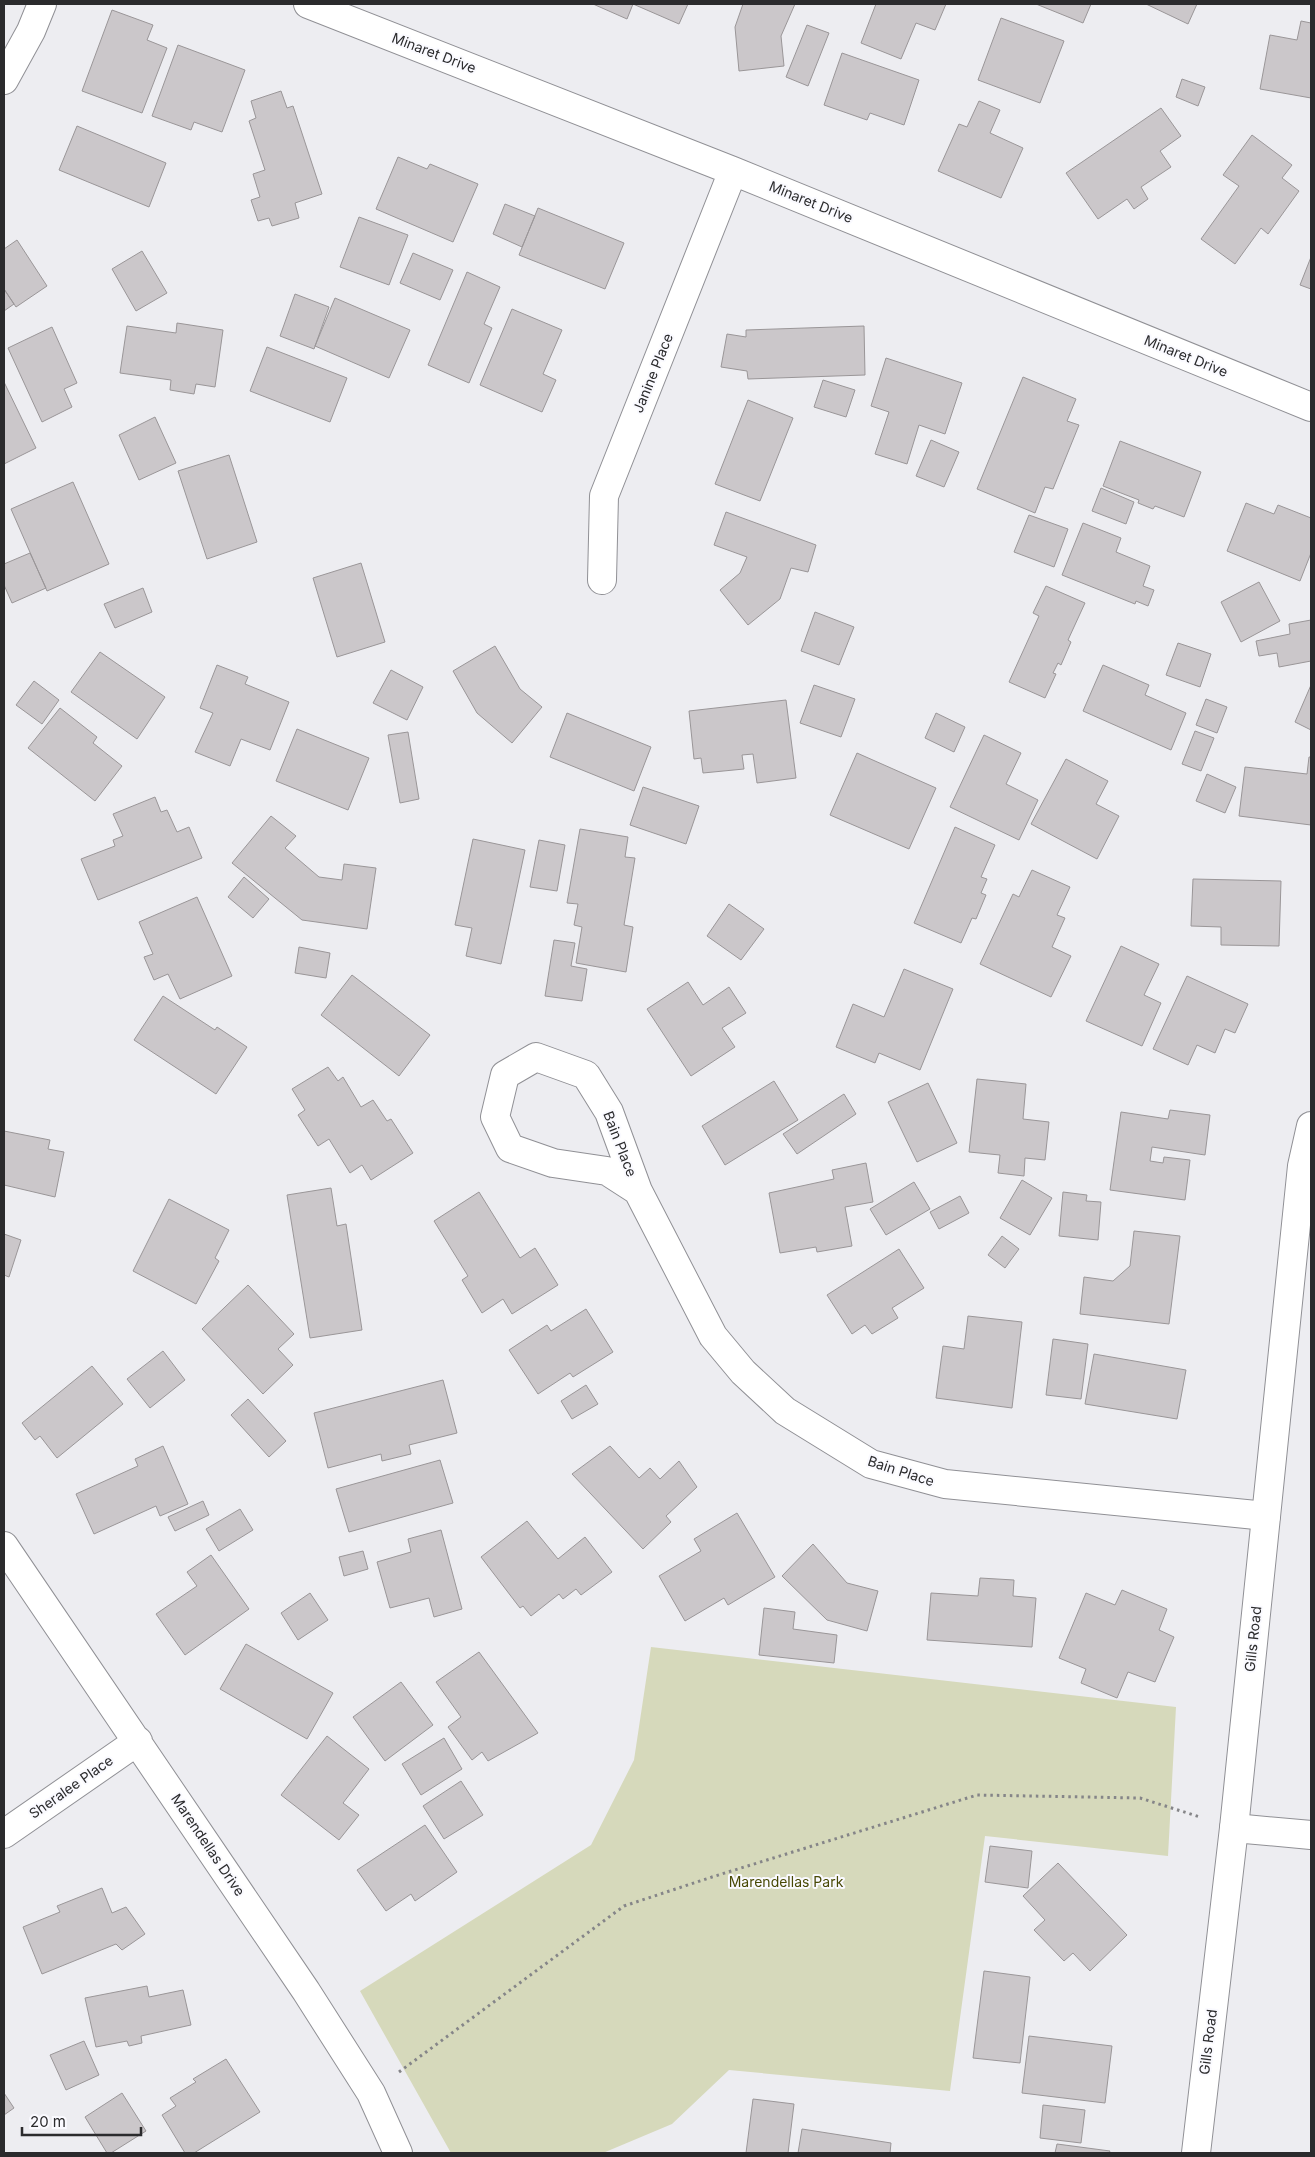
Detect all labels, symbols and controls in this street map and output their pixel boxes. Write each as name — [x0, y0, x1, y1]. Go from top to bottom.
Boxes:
street label: Minaret Drive — [390, 29, 479, 76]
street label: Minaret Drive — [767, 177, 855, 226]
street label: Janine Place — [629, 331, 676, 415]
street label: Minaret Drive — [1142, 331, 1230, 380]
street label: Bain Place — [600, 1109, 641, 1179]
street label: Bain Place — [866, 1452, 937, 1489]
street label: Gills Road — [1241, 1605, 1264, 1673]
street label: Sheralee Place — [25, 1751, 116, 1822]
street label: Marendellas Drive — [168, 1790, 249, 1899]
park label: Marendellas Park — [729, 1873, 844, 1890]
street label: Gills Road — [1195, 2008, 1220, 2076]
scale bar — [22, 2104, 141, 2136]
text: 20 m — [30, 2112, 66, 2131]

